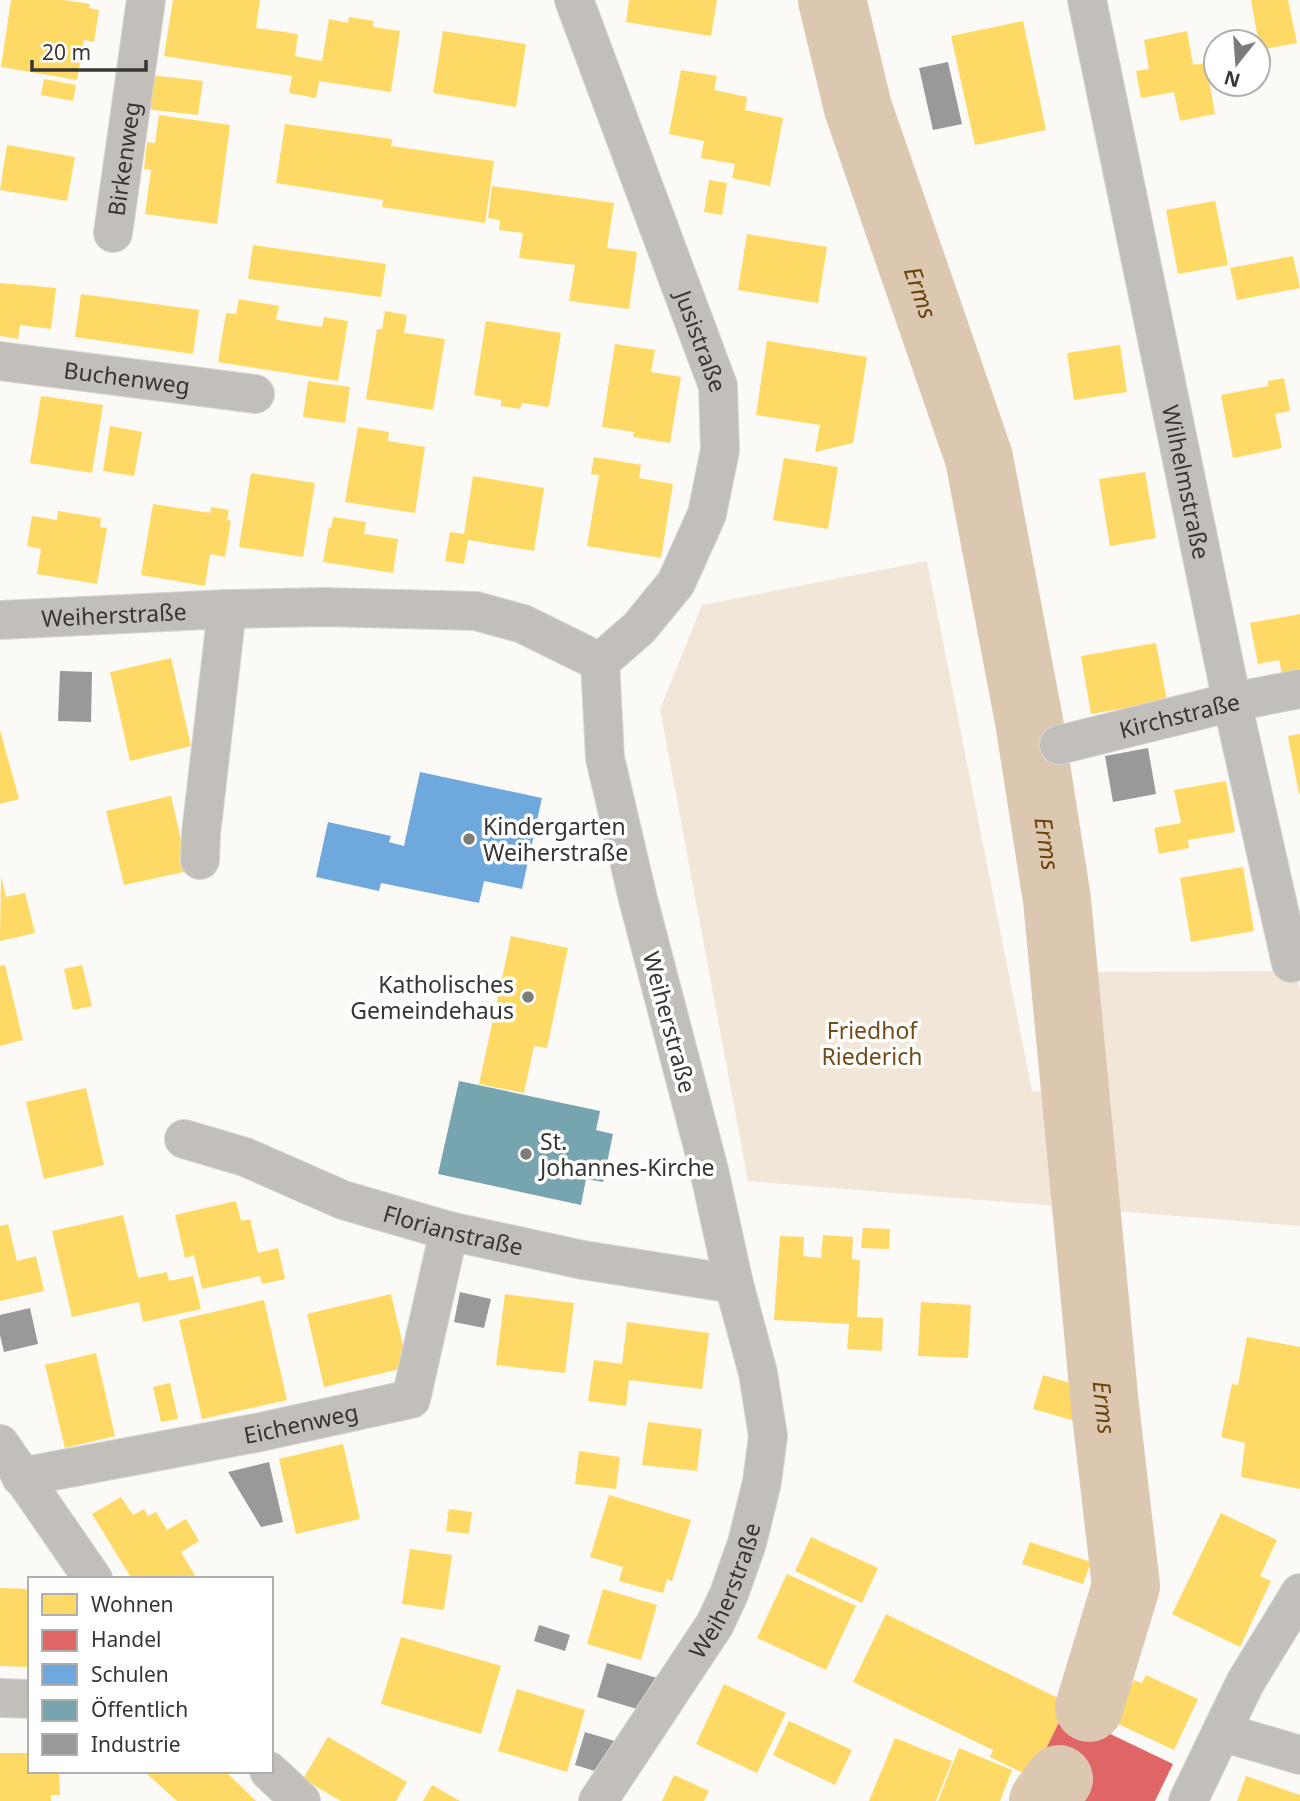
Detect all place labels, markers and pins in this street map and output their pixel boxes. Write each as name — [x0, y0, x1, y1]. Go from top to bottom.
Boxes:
place label: Kindergarten Weiherstraße — [483, 810, 628, 868]
marker: Kindergarten Weiherstraße — [461, 831, 477, 847]
place label: Katholisches Gemeindehaus — [350, 968, 514, 1026]
marker: Katholisches Gemeindehaus — [520, 989, 536, 1005]
place label: St. Johannes-Kirche — [538, 1125, 715, 1183]
marker: St. Johannes-Kirche — [518, 1146, 534, 1162]

